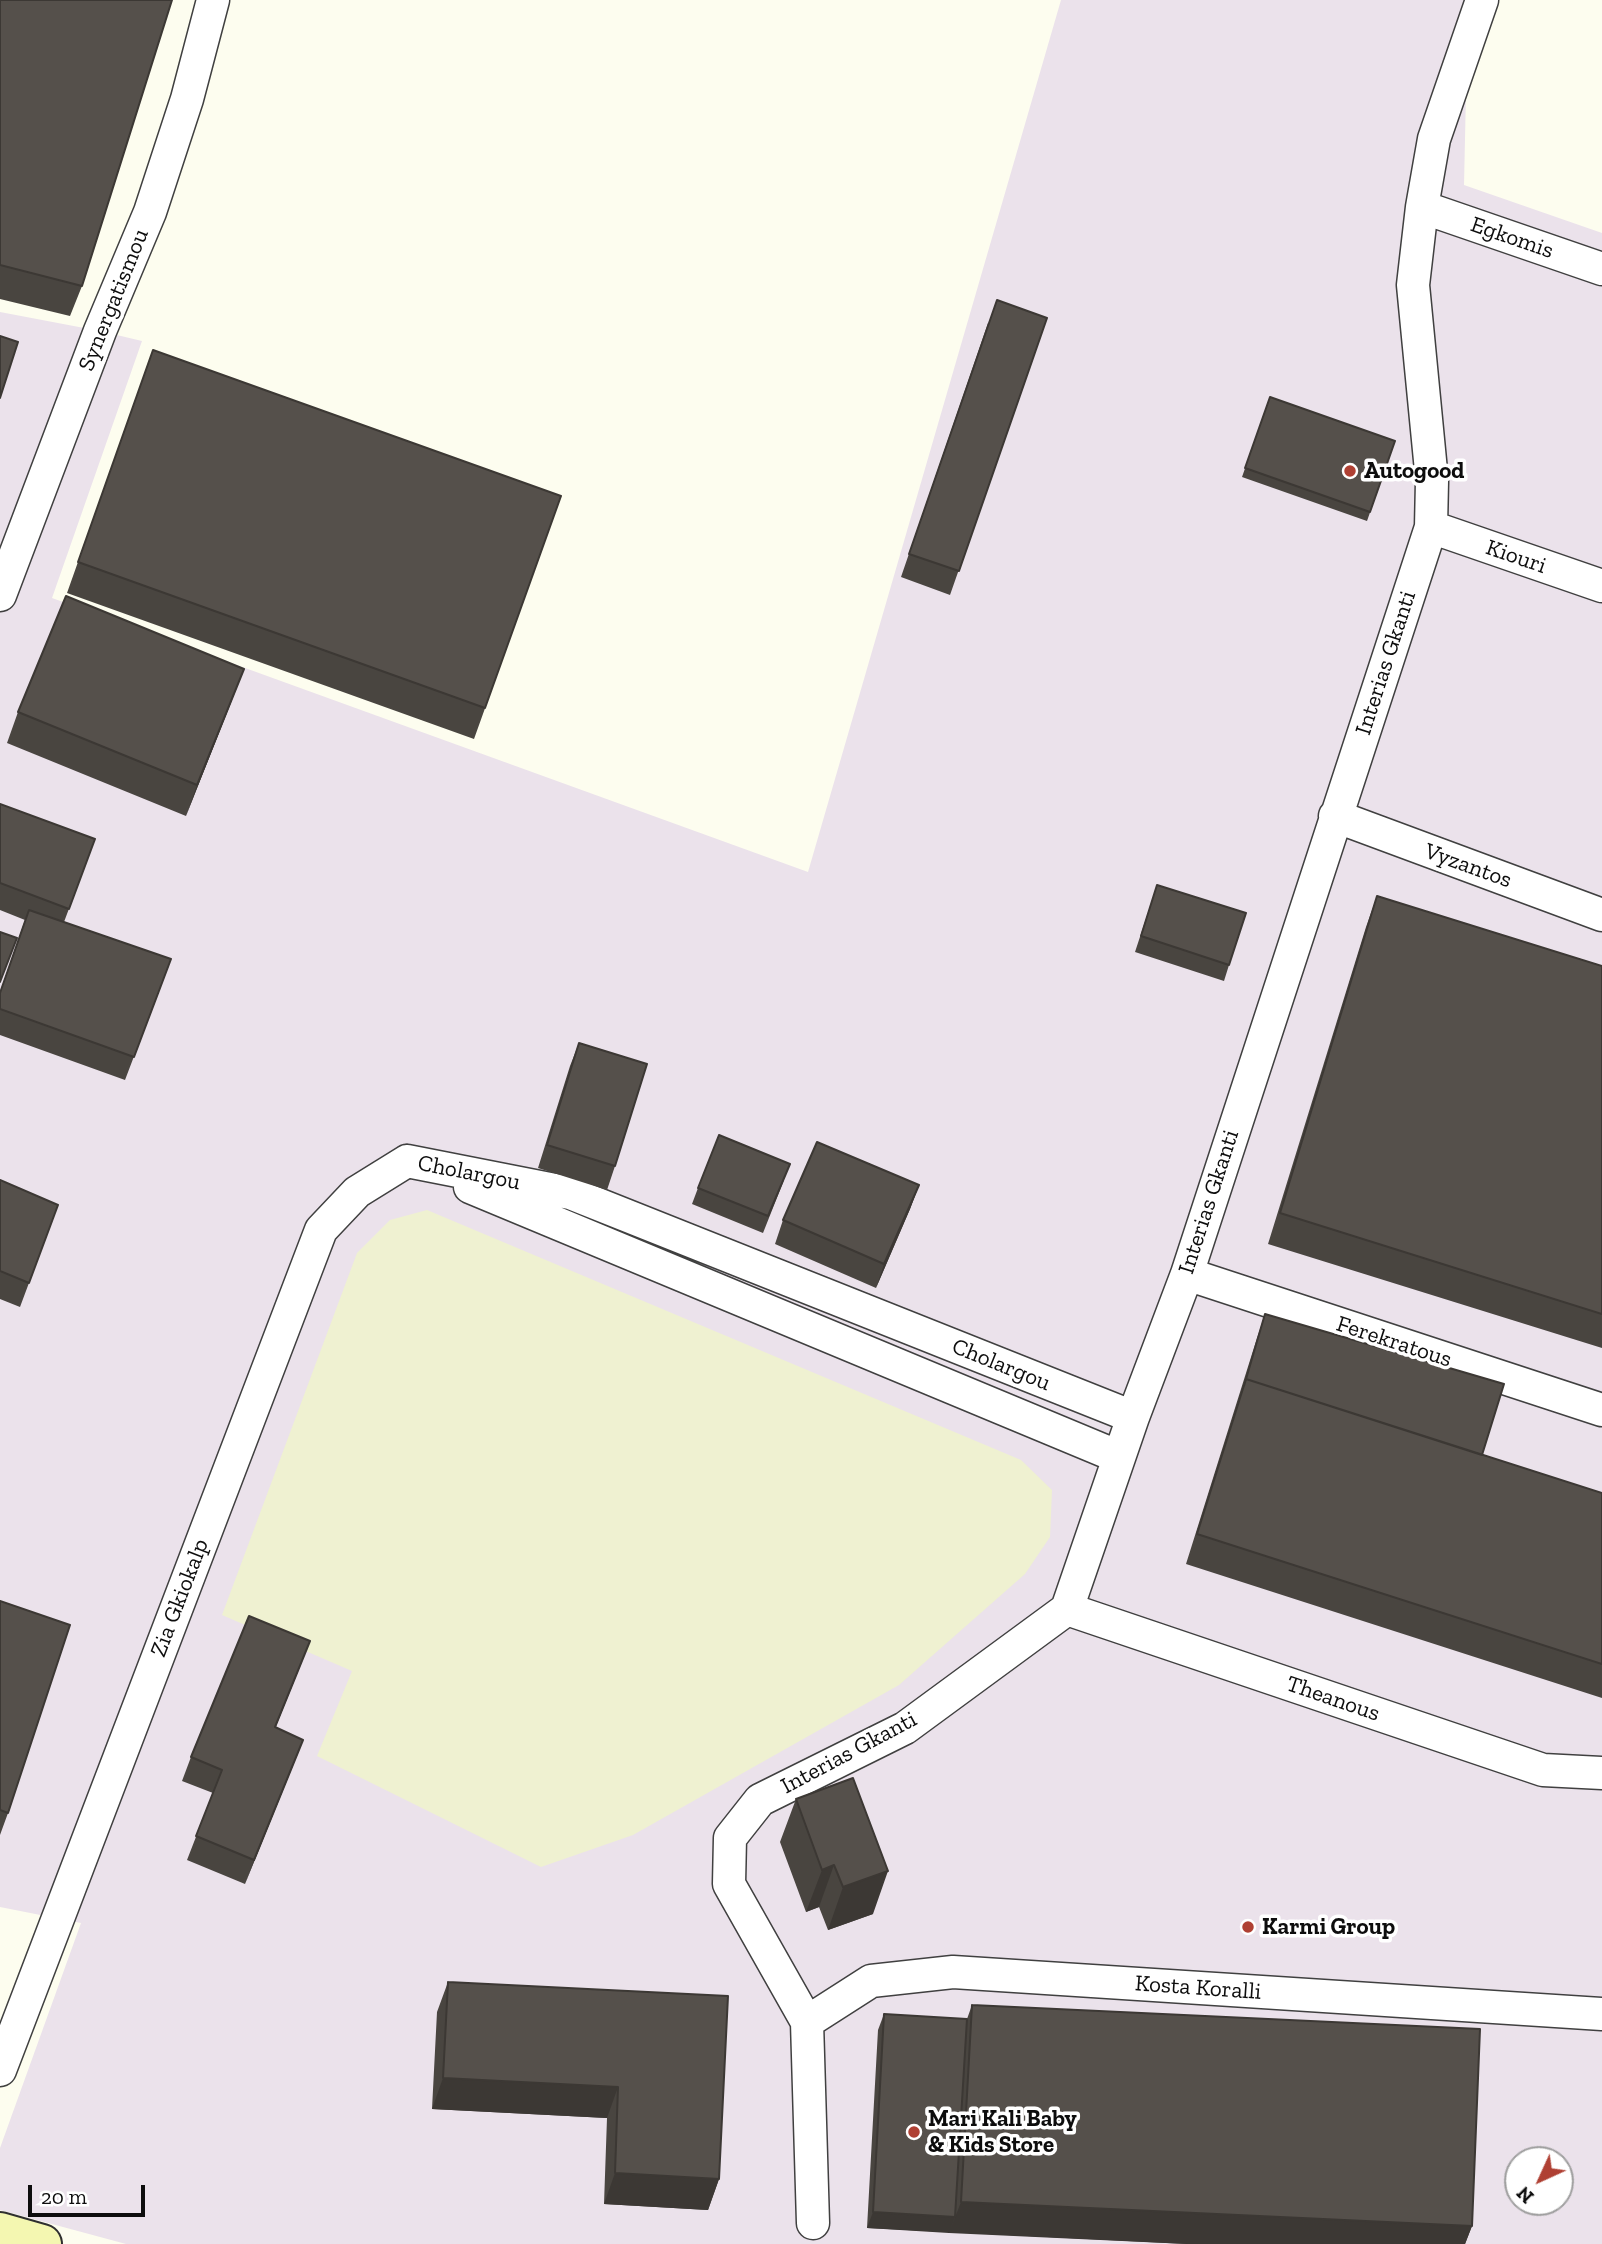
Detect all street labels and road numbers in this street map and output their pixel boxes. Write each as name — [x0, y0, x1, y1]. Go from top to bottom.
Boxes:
street label: Egkomis — [1467, 211, 1557, 265]
street label: Synergatismou — [73, 225, 155, 375]
street label: Kiouri — [1482, 534, 1550, 580]
street label: Interias Gkanti — [1350, 588, 1422, 738]
street label: Vyzantos — [1421, 837, 1515, 895]
street label: Interias Gkanti — [1173, 1127, 1245, 1277]
street label: Cholargou — [415, 1150, 523, 1196]
street label: Ferekratous — [1333, 1310, 1455, 1374]
street label: Cholargou — [948, 1333, 1054, 1397]
street label: Zia Gkiokalp — [145, 1535, 215, 1661]
street label: Theanous — [1283, 1670, 1383, 1728]
street label: Interias Gkanti — [777, 1706, 921, 1800]
street label: Kosta Koralli — [1134, 1970, 1262, 2006]

